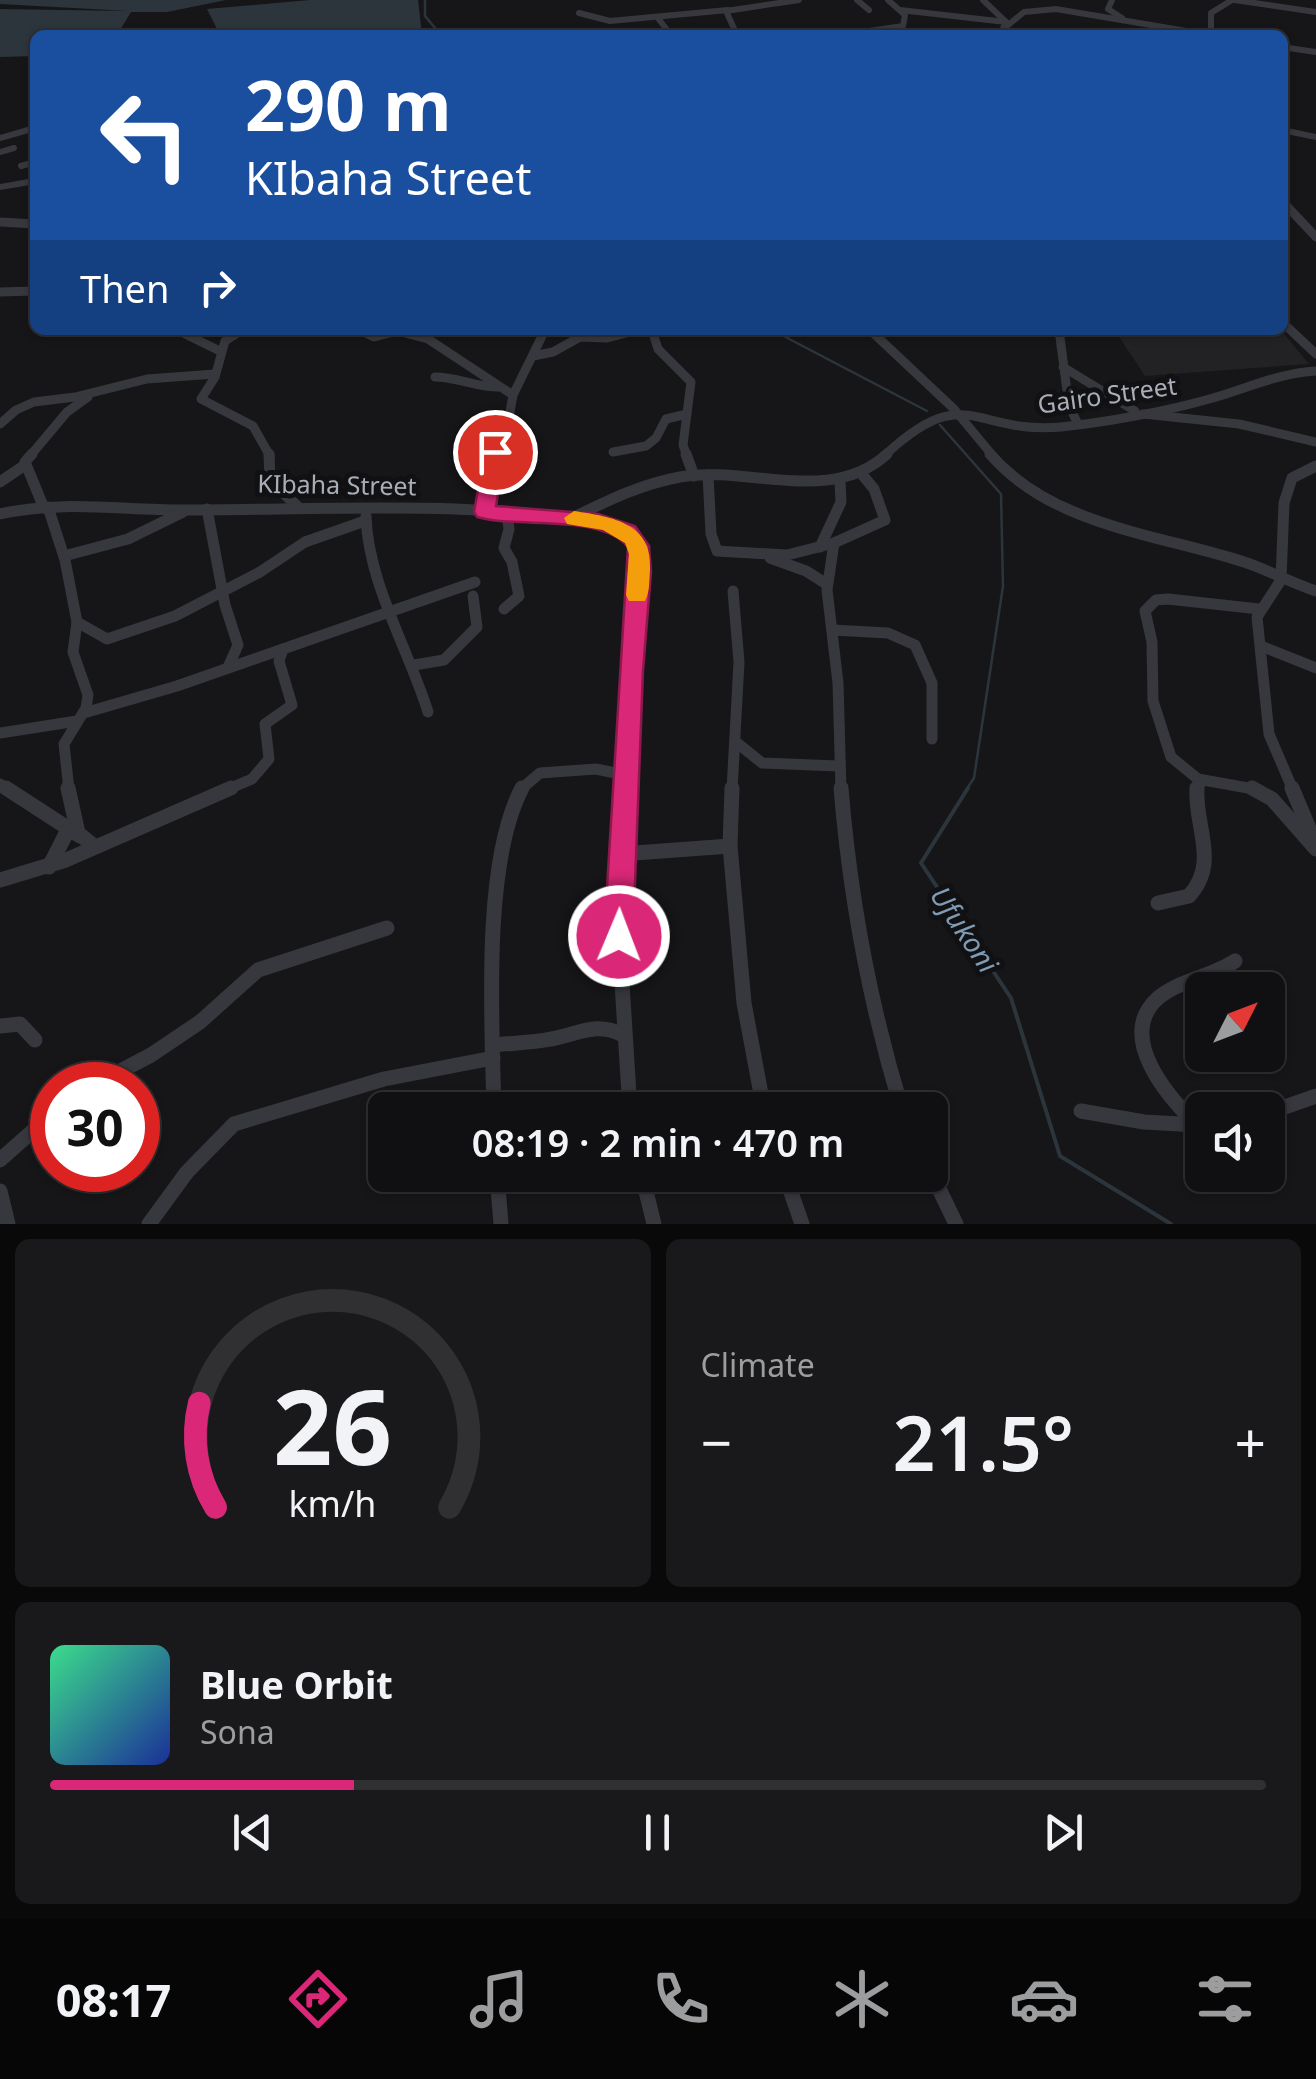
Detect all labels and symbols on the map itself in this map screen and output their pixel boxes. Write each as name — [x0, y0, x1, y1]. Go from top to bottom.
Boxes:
street label: Gairo Street — [1035, 367, 1179, 421]
pin — [453, 410, 538, 495]
street label: KIbaha Street — [257, 466, 417, 502]
water label: Ufukoni — [922, 878, 1008, 980]
position arrow — [567, 884, 671, 988]
north arrow — [1185, 972, 1285, 1072]
speed limit sign: 30 — [30, 1062, 160, 1192]

